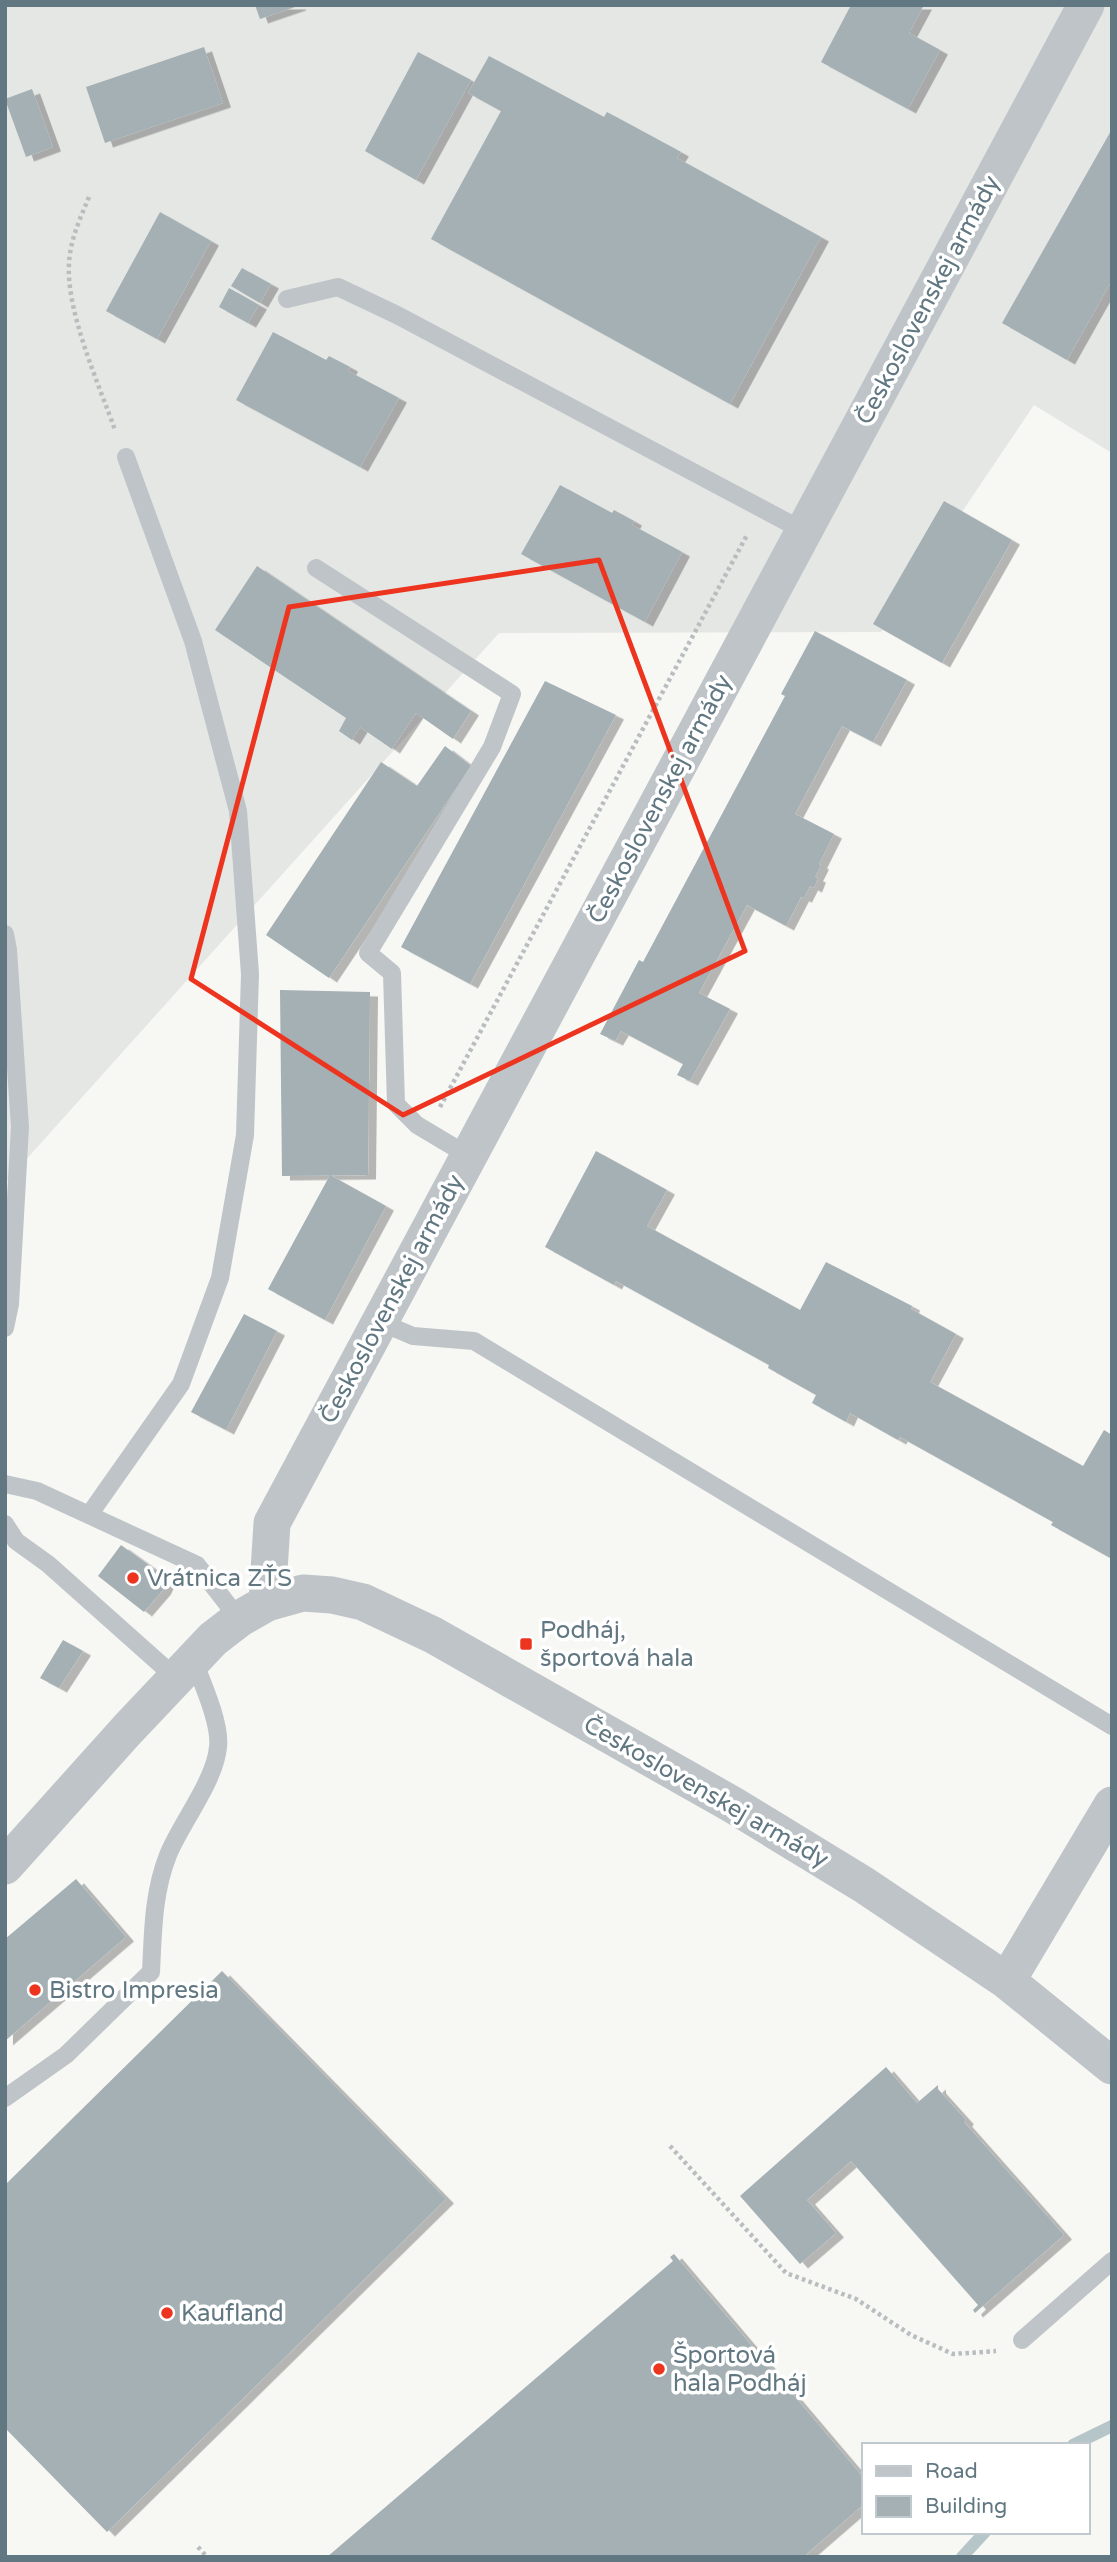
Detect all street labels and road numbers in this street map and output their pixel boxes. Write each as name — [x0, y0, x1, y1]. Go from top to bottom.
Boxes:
street label: Československej armády — [850, 170, 1006, 430]
street label: Československej armády — [582, 669, 738, 929]
street label: Československej armády — [314, 1169, 470, 1429]
street label: Československej armády — [578, 1710, 834, 1874]

